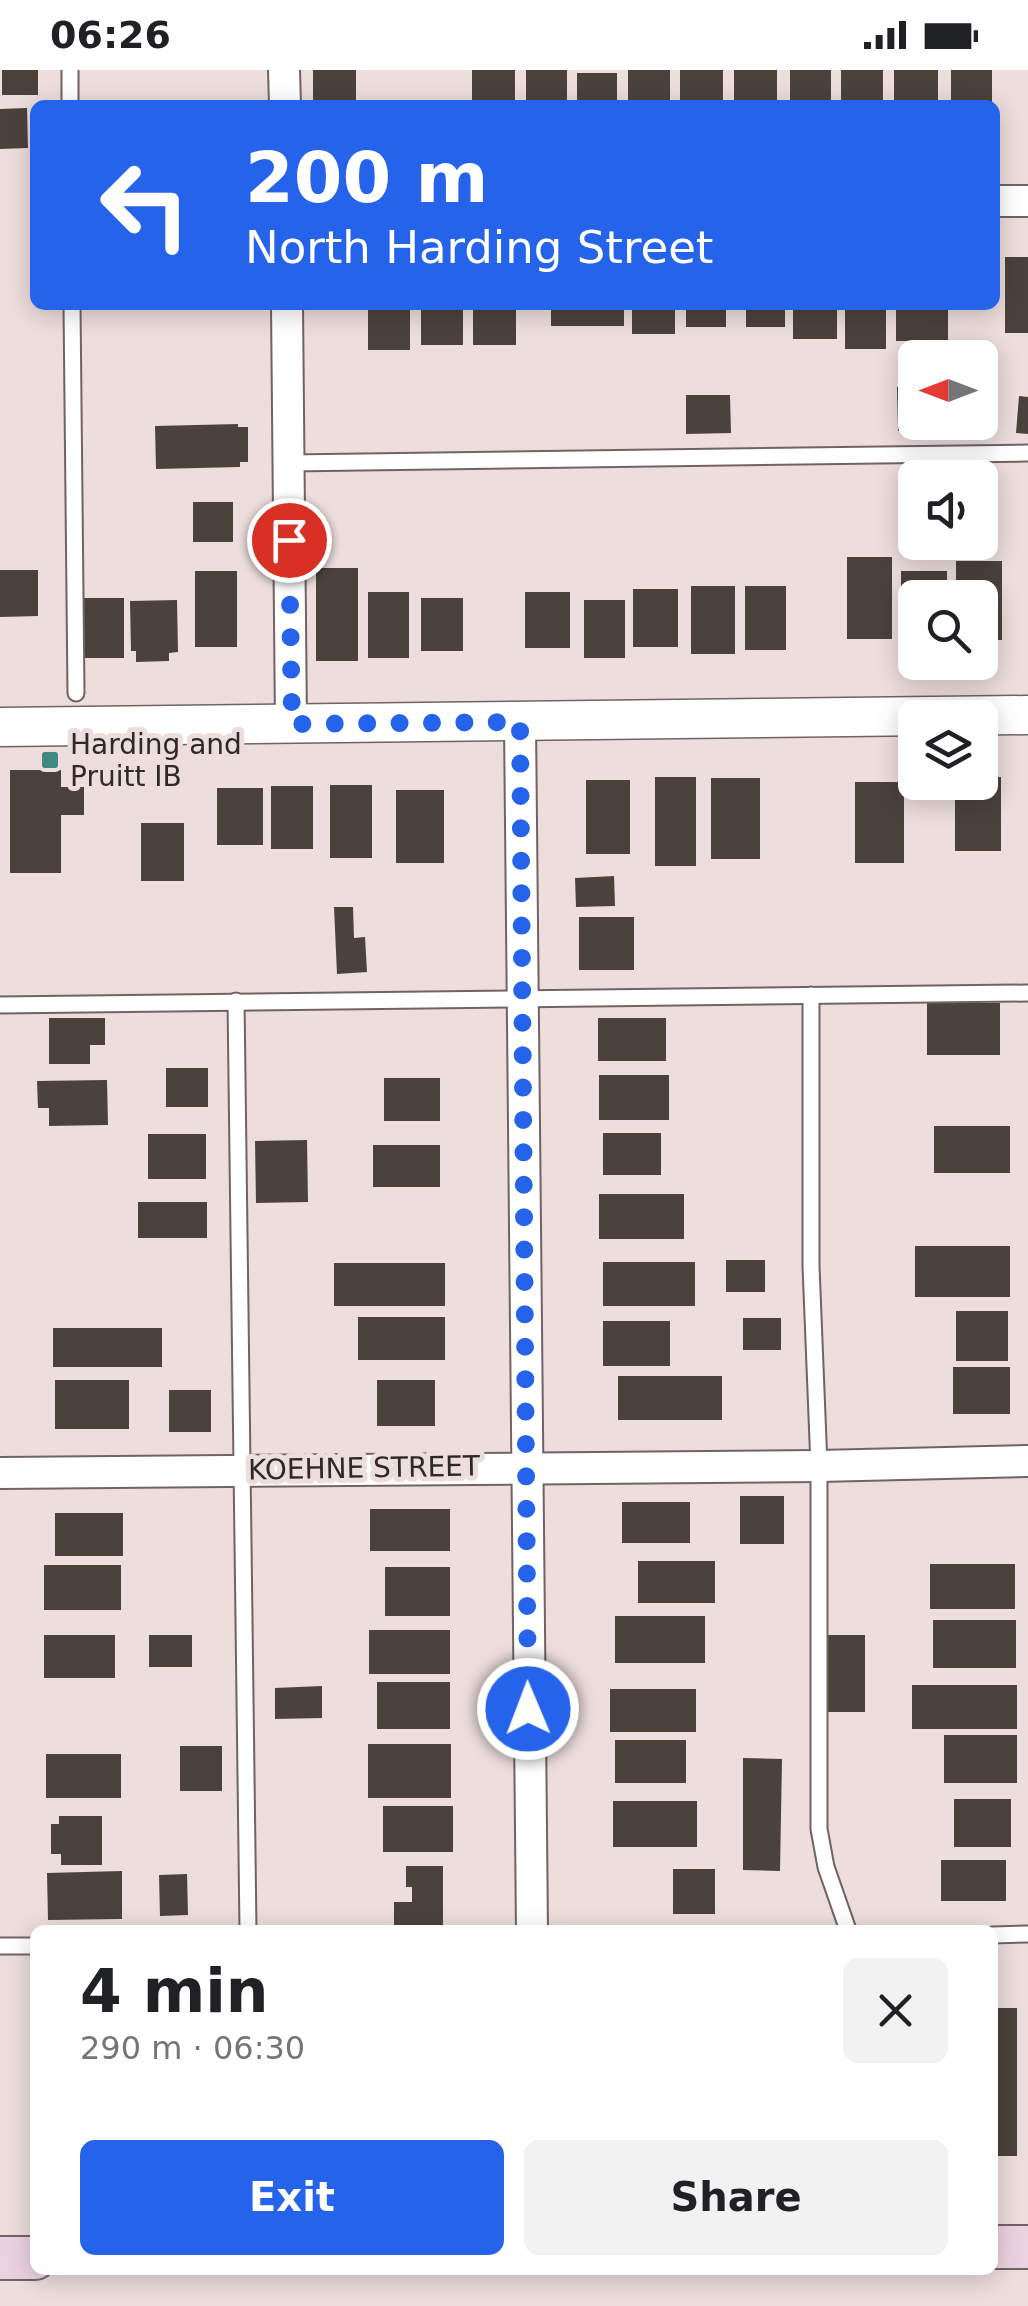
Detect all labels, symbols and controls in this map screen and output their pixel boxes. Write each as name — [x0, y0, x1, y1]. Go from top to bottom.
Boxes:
text: 06:26 — [50, 13, 171, 57]
text: 200 m — [245, 137, 488, 219]
icon: left — [80, 140, 210, 270]
text: North Harding Street — [245, 221, 713, 274]
north arrow — [898, 340, 998, 440]
map controls — [898, 340, 998, 800]
button: sound — [898, 460, 998, 560]
pin — [247, 498, 332, 583]
icon: arrive — [262, 513, 317, 568]
button: search — [898, 580, 998, 680]
button: layers — [898, 700, 998, 800]
place label: Harding and Pruitt IB — [70, 728, 242, 793]
marker: Harding and Pruitt IB — [39, 749, 61, 771]
street label: KOEHNE STREET — [248, 1449, 481, 1487]
position arrow — [476, 1657, 580, 1761]
text: 4 min — [80, 1956, 268, 2026]
button: close — [843, 1958, 948, 2063]
text: 290 m · 06:30 — [80, 2029, 305, 2067]
button: Exit — [80, 2140, 504, 2255]
button: Share — [524, 2140, 948, 2255]

